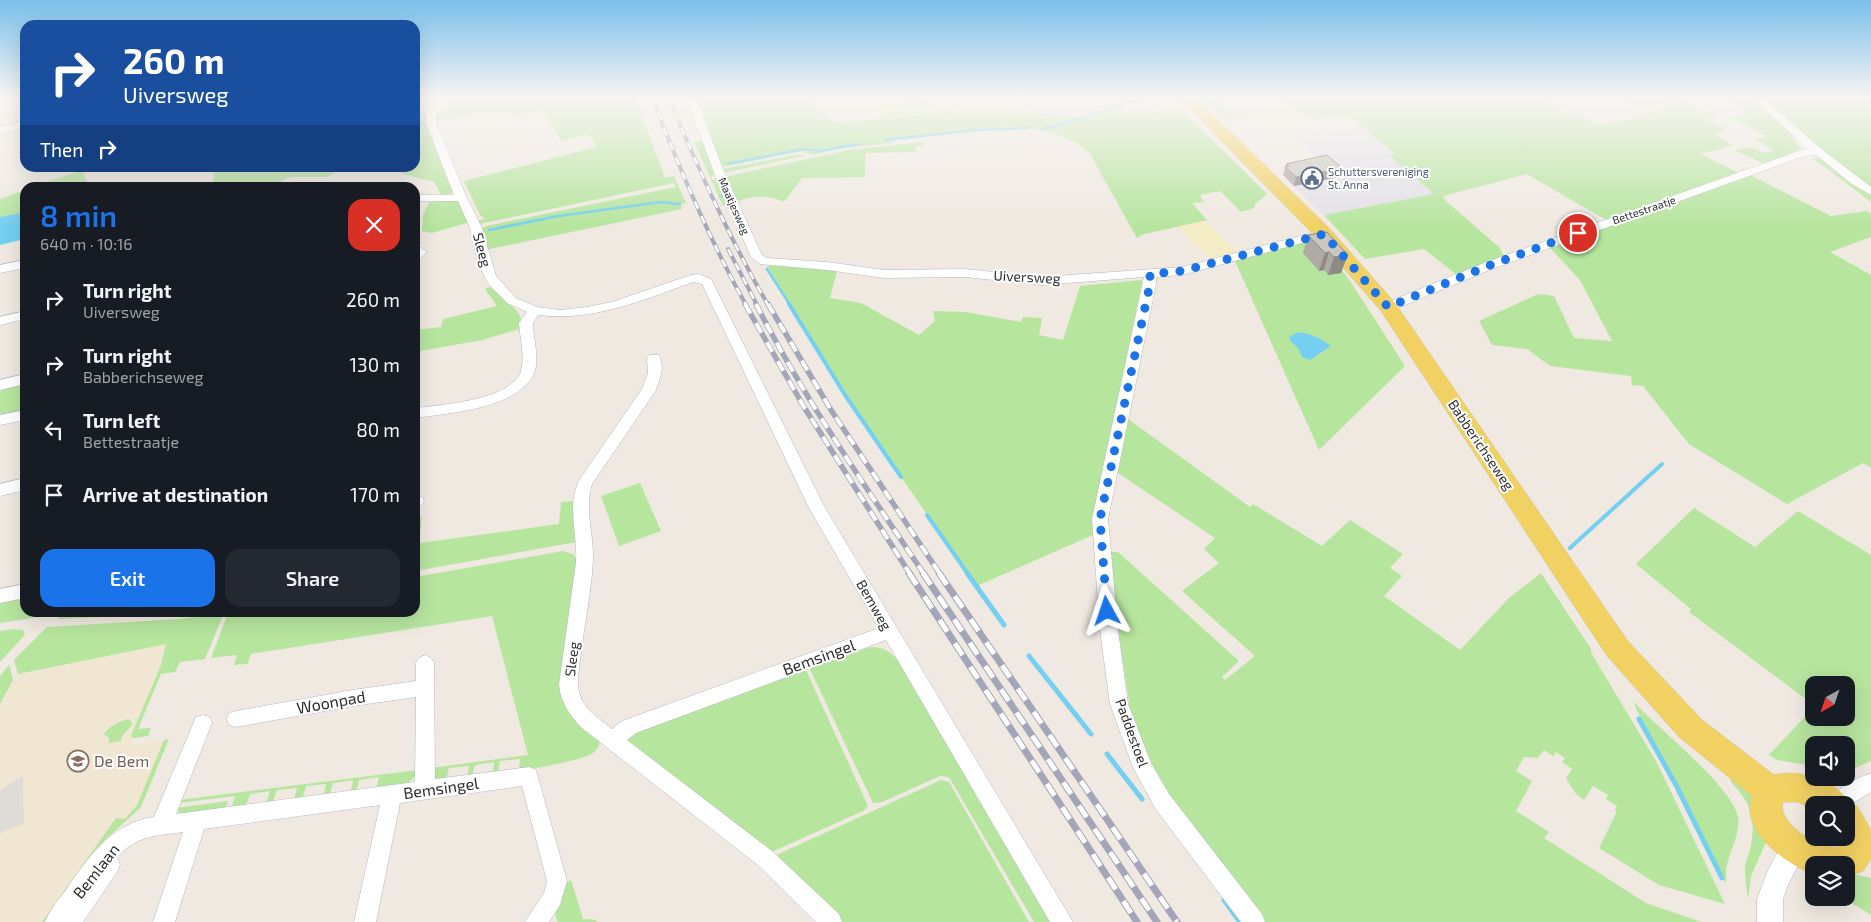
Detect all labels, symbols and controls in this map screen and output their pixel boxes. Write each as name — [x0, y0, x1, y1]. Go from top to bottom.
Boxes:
text: 260 m — [123, 39, 224, 81]
icon: right — [40, 40, 105, 105]
text: Uiversweg — [123, 81, 229, 107]
icon: right — [93, 135, 121, 163]
text: Then — [40, 138, 83, 161]
place label: Schuttersvereniging St. Anna — [1328, 165, 1429, 191]
public building icon: Schuttersvereniging St. Anna — [1300, 166, 1324, 190]
street label: Maatjesweg — [715, 175, 753, 237]
street label: Bettestraatje — [1610, 193, 1678, 227]
text: 8 min — [40, 197, 117, 233]
button: close — [348, 199, 400, 251]
pin — [1557, 212, 1599, 254]
icon: arrive — [1564, 219, 1592, 247]
street label: Sleeg — [470, 231, 495, 269]
text: 640 m · 10:16 — [40, 234, 132, 253]
street label: Uiversweg — [993, 266, 1061, 287]
text: Turn right — [83, 279, 171, 302]
icon: right — [40, 286, 68, 314]
text: 260 m — [346, 288, 400, 311]
text: Uiversweg — [83, 302, 160, 321]
text: Turn right — [83, 344, 171, 367]
icon: right — [40, 351, 68, 379]
text: 130 m — [350, 353, 400, 376]
text: Babberichseweg — [83, 367, 203, 386]
street label: Babberichseweg — [1445, 396, 1518, 493]
text: Turn left — [83, 409, 160, 432]
icon: left — [40, 416, 68, 444]
text: 80 m — [356, 418, 400, 441]
text: Bettestraatje — [83, 432, 179, 451]
icon: arrive — [40, 481, 68, 509]
text: Arrive at destination — [83, 483, 268, 506]
text: 170 m — [350, 483, 400, 506]
button: Exit — [40, 549, 215, 607]
button: Share — [225, 549, 400, 607]
street label: Bemweg — [853, 577, 896, 633]
position arrow — [1080, 584, 1132, 636]
street label: Bemsingel — [780, 635, 858, 678]
street label: Sleeg — [561, 640, 582, 677]
north arrow — [1805, 676, 1855, 726]
map controls — [1805, 676, 1855, 906]
street label: Woonpad — [295, 686, 367, 717]
street label: Paddestoel — [1112, 696, 1153, 770]
button: sound — [1805, 736, 1855, 786]
school or university icon: De Bem — [66, 749, 90, 773]
place label: De Bem — [94, 751, 149, 770]
street label: Bemsingel — [402, 773, 480, 802]
button: search — [1805, 796, 1855, 846]
street label: Bemlaan — [68, 840, 123, 902]
button: layers — [1805, 856, 1855, 906]

